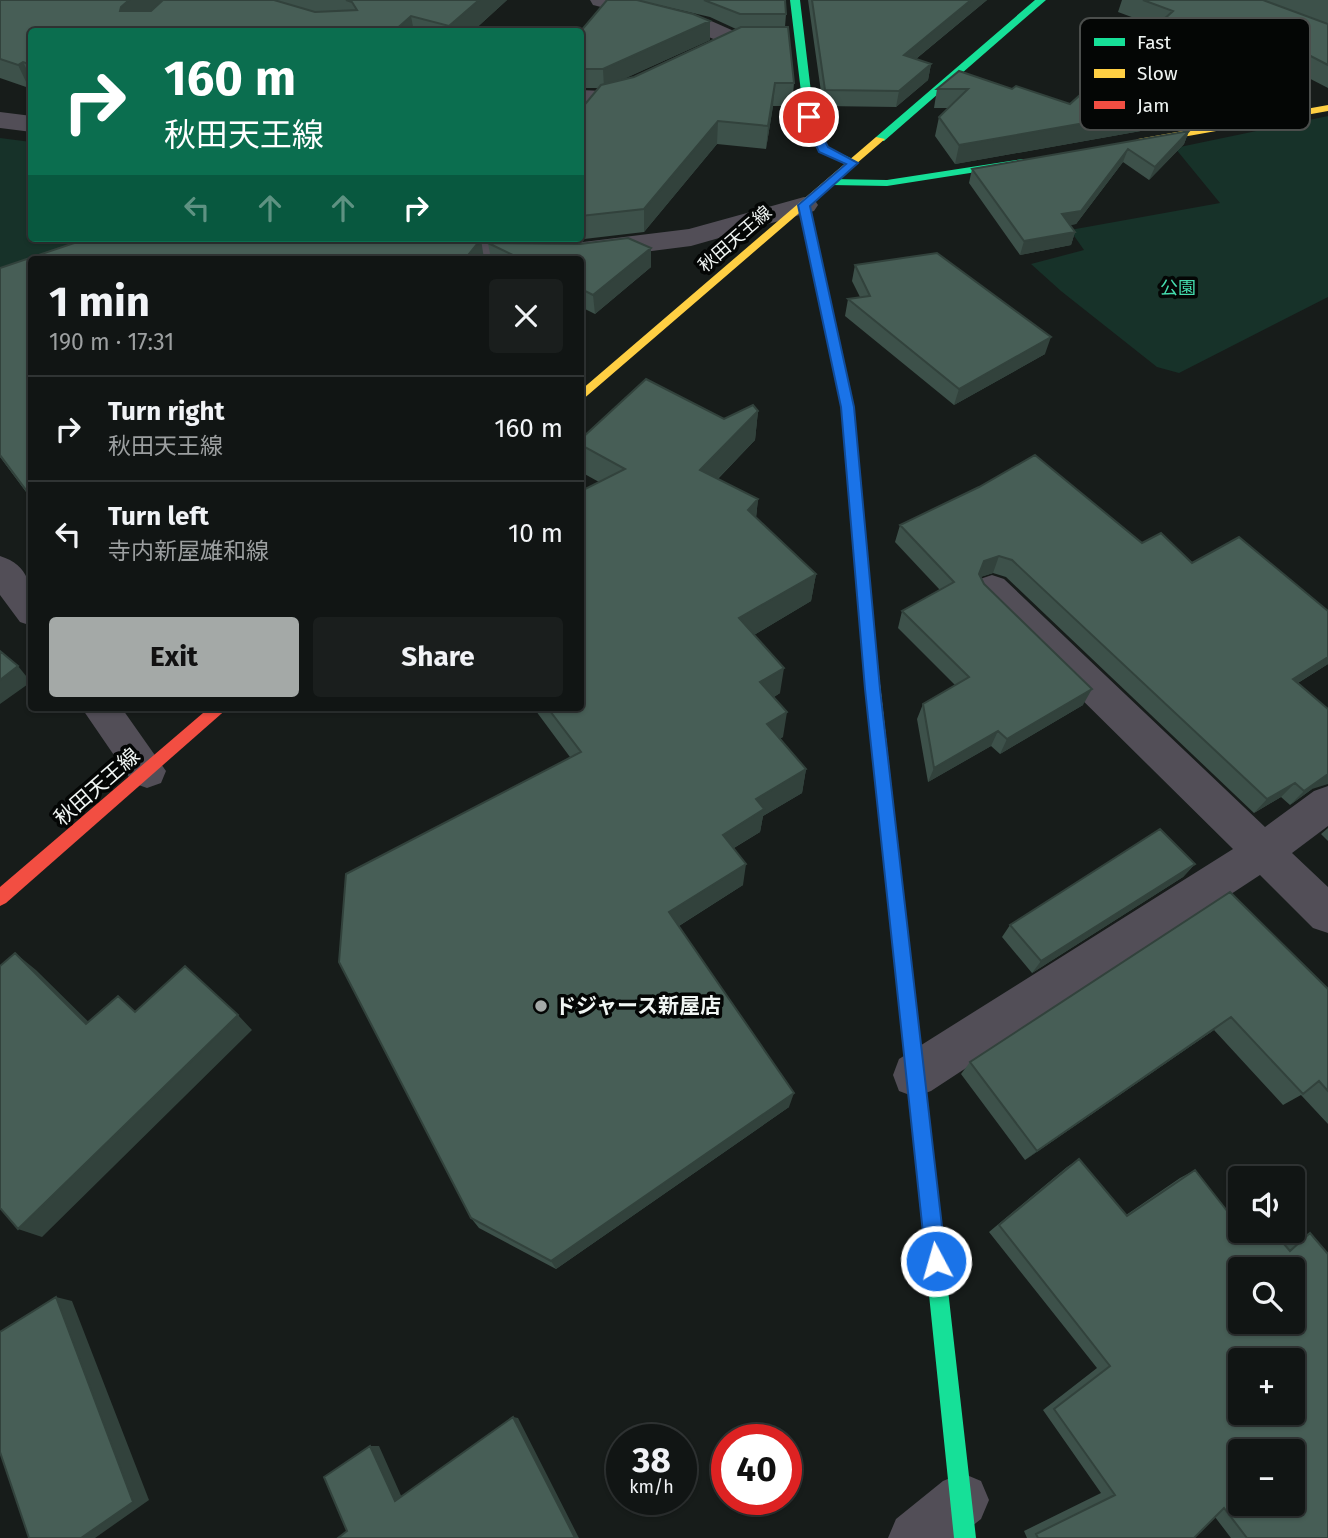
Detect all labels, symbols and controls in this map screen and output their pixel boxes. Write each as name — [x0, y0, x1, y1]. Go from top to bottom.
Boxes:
legend — [1080, 18, 1310, 130]
text: Fast — [1137, 31, 1171, 54]
text: 160 m — [164, 49, 296, 108]
icon: right — [49, 56, 140, 147]
text: Slow — [1137, 62, 1178, 85]
pin — [779, 87, 839, 147]
text: Jam — [1137, 94, 1169, 117]
icon: arrive — [790, 98, 828, 136]
text: 秋田天王線 — [164, 116, 324, 154]
icon: left — [178, 189, 216, 227]
icon: ahead — [251, 189, 289, 227]
icon: ahead — [324, 189, 362, 227]
icon: right — [397, 189, 435, 227]
street label: 秋田天王線 — [694, 201, 776, 277]
text: 1 min — [49, 277, 150, 327]
park label: 公園 — [1160, 277, 1196, 299]
button: close — [489, 279, 563, 353]
text: 190 m · 17:31 — [49, 328, 174, 356]
text: Turn right — [108, 396, 225, 427]
icon: right — [49, 410, 87, 448]
text: 160 m — [494, 413, 563, 444]
text: 秋田天王線 — [108, 432, 223, 460]
text: Turn left — [108, 501, 209, 532]
icon: left — [49, 515, 87, 553]
text: 10 m — [508, 518, 563, 549]
text: 寺内新屋雄和線 — [108, 537, 269, 565]
button: Exit — [49, 617, 299, 697]
button: Share — [313, 617, 563, 697]
street label: 秋田天王線 — [49, 743, 145, 831]
place label: ドジャース新屋店 — [555, 993, 721, 1019]
marker: ドジャース新屋店 — [533, 998, 549, 1014]
map controls — [1228, 1166, 1305, 1516]
button: sound — [1228, 1166, 1305, 1243]
position arrow — [899, 1224, 973, 1298]
button: search — [1228, 1257, 1305, 1334]
button: + — [1228, 1348, 1305, 1425]
speed limit sign: 40 — [711, 1424, 802, 1515]
text: 38 — [632, 1439, 671, 1481]
button: − — [1228, 1439, 1305, 1516]
text: km/h — [629, 1476, 674, 1498]

